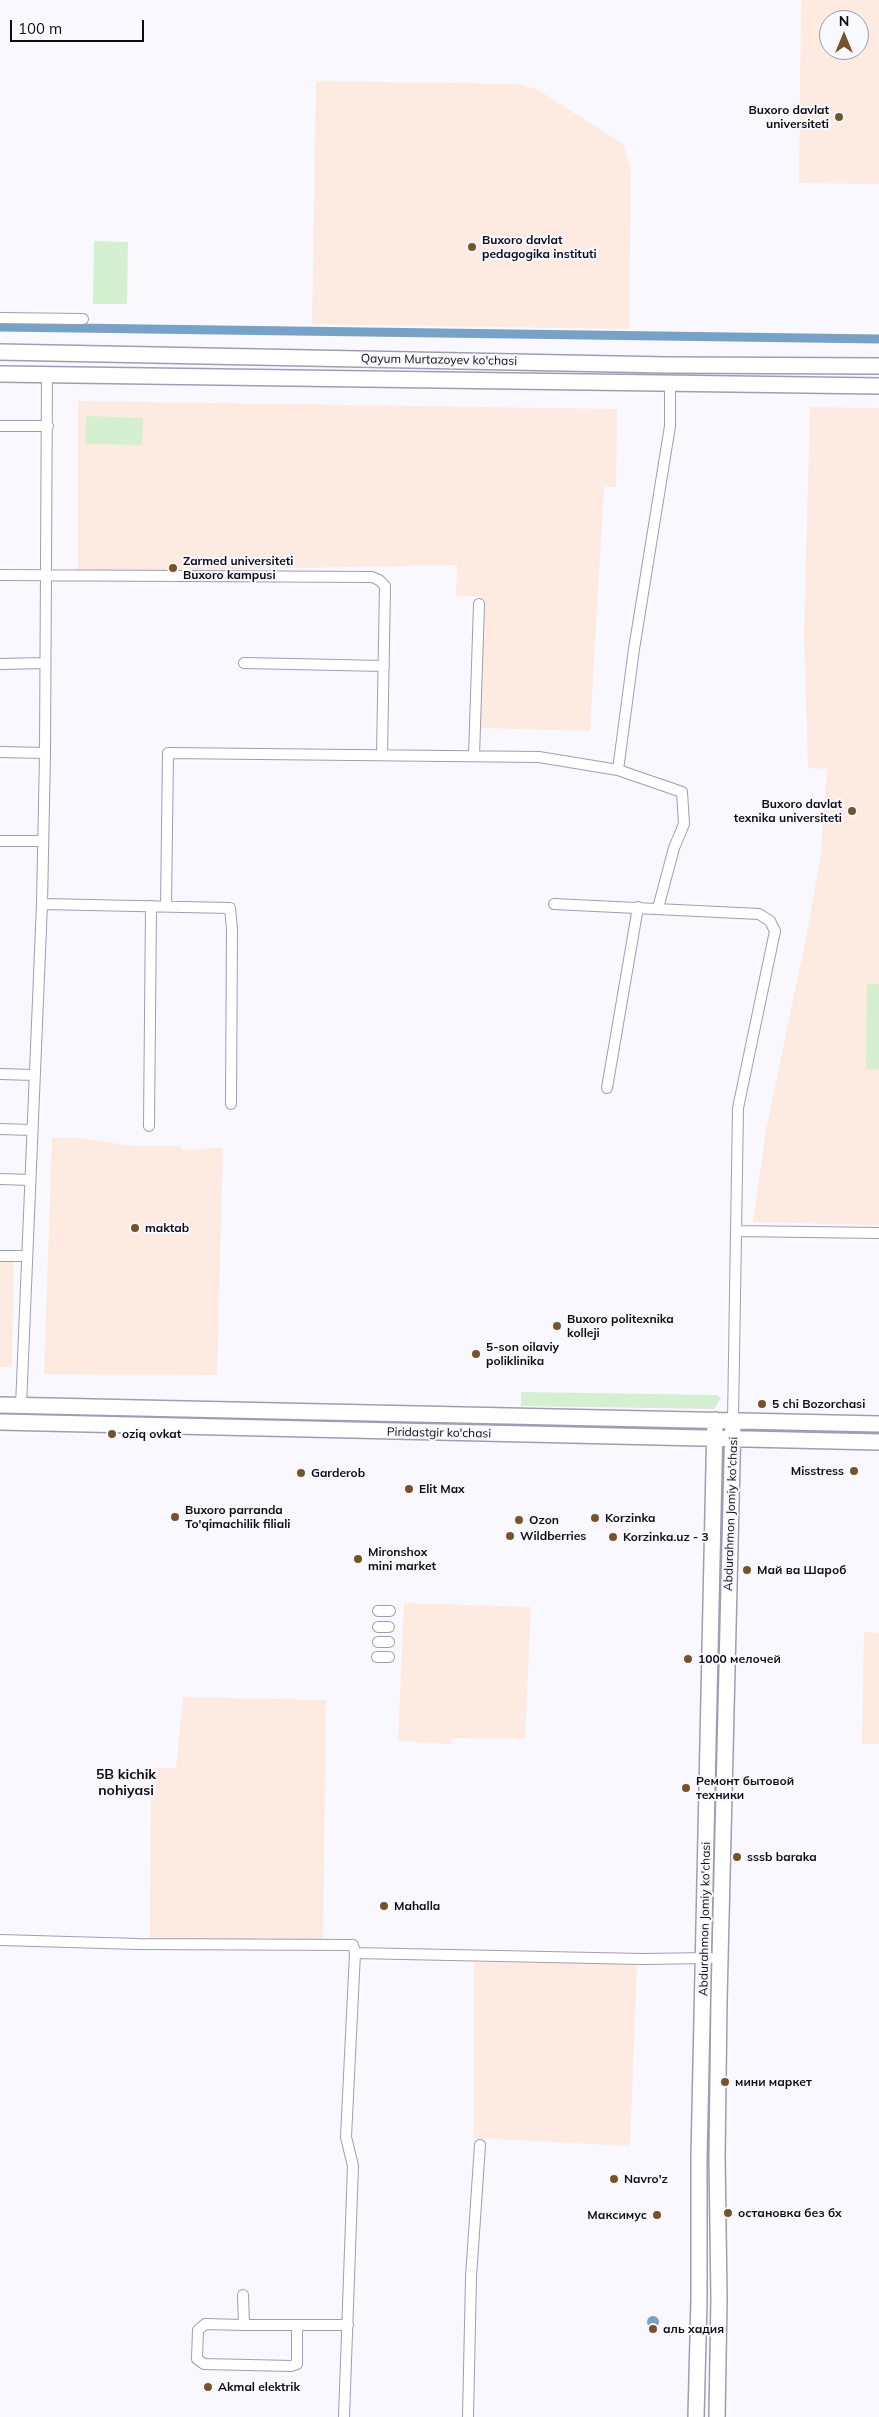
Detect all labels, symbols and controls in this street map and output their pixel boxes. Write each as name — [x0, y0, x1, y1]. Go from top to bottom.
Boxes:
scale bar — [12, 10, 146, 42]
north arrow — [819, 10, 869, 60]
text: N — [839, 12, 849, 30]
text: 100 m — [18, 19, 62, 38]
place label: Buxoro davlat universiteti — [749, 103, 829, 131]
marker: Buxoro davlat universiteti — [833, 111, 845, 123]
place label: Buxoro davlat pedagogika instituti — [482, 233, 597, 261]
marker: Buxoro davlat pedagogika instituti — [466, 241, 478, 253]
street label: Qayum Murtazoyev ko'chasi — [361, 351, 517, 369]
place label: Zarmed universiteti Buxoro kampusi — [183, 554, 293, 582]
marker: Zarmed universiteti Buxoro kampusi — [167, 562, 179, 574]
place label: Buxoro davlat texnika universiteti — [734, 797, 842, 825]
marker: Buxoro davlat texnika universiteti — [846, 805, 858, 817]
place label: maktab — [145, 1221, 189, 1235]
marker: maktab — [129, 1222, 141, 1234]
place label: Buxoro politexnika kolleji — [567, 1312, 674, 1340]
marker: Buxoro politexnika kolleji — [551, 1320, 563, 1332]
place label: 5-son oilaviy poliklinika — [486, 1340, 559, 1368]
marker: 5-son oilaviy poliklinika — [470, 1348, 482, 1360]
place label: 5 chi Bozorchasi — [772, 1397, 865, 1411]
marker: 5 chi Bozorchasi — [756, 1398, 768, 1410]
street label: Piridastgir ko'chasi — [387, 1425, 491, 1441]
place label: oziq ovkat — [122, 1427, 181, 1441]
marker: oziq ovkat — [106, 1428, 118, 1440]
street label: Abdurahmon Jomiy ko'chasi — [721, 1437, 741, 1591]
place label: Misstress — [791, 1464, 844, 1478]
marker: Misstress — [848, 1465, 860, 1477]
place label: Garderob — [311, 1466, 365, 1480]
marker: Garderob — [295, 1467, 307, 1479]
place label: Elit Max — [419, 1482, 465, 1496]
marker: Elit Max — [403, 1483, 415, 1495]
place label: Buxoro parranda To'qimachilik filiali — [185, 1503, 290, 1531]
marker: Buxoro parranda To'qimachilik filiali — [169, 1511, 181, 1523]
place label: Korzinka — [605, 1511, 655, 1525]
marker: Korzinka — [589, 1512, 601, 1524]
place label: Ozon — [529, 1513, 559, 1527]
marker: Ozon — [513, 1514, 525, 1526]
place label: Wildberries — [520, 1529, 586, 1543]
marker: Wildberries — [504, 1530, 516, 1542]
place label: Korzinka.uz - 3 — [623, 1530, 709, 1544]
marker: Korzinka.uz - 3 — [607, 1531, 619, 1543]
place label: Mironshox mini market — [368, 1545, 436, 1573]
marker: Mironshox mini market — [352, 1553, 364, 1565]
place label: Май ва Шароб — [757, 1563, 846, 1577]
marker: Май ва Шароб — [741, 1564, 753, 1576]
place label: 1000 мелочей — [698, 1652, 781, 1666]
marker: 1000 мелочей — [682, 1653, 694, 1665]
district label: 5B kichik nohiyasi — [96, 1767, 156, 1800]
place label: Ремонт бытовой техники — [696, 1774, 794, 1802]
marker: Ремонт бытовой техники — [680, 1782, 692, 1794]
street label: Abdurahmon Jomiy ko'chasi — [696, 1842, 714, 1996]
place label: sssb baraka — [747, 1850, 817, 1864]
marker: sssb baraka — [731, 1851, 743, 1863]
place label: Mahalla — [394, 1899, 440, 1913]
marker: Mahalla — [378, 1900, 390, 1912]
place label: мини маркет — [735, 2075, 812, 2089]
marker: мини маркет — [719, 2076, 731, 2088]
place label: Navro'z — [624, 2172, 668, 2186]
marker: Navro'z — [608, 2173, 620, 2185]
place label: остановка без бх — [738, 2206, 842, 2220]
marker: остановка без бх — [722, 2207, 734, 2219]
place label: Максимус — [587, 2208, 647, 2222]
marker: Максимус — [651, 2209, 663, 2221]
place label: аль хадия — [663, 2322, 724, 2336]
marker: аль хадия — [647, 2323, 659, 2335]
place label: Akmal elektrik — [218, 2380, 300, 2394]
marker: Akmal elektrik — [202, 2381, 214, 2393]

